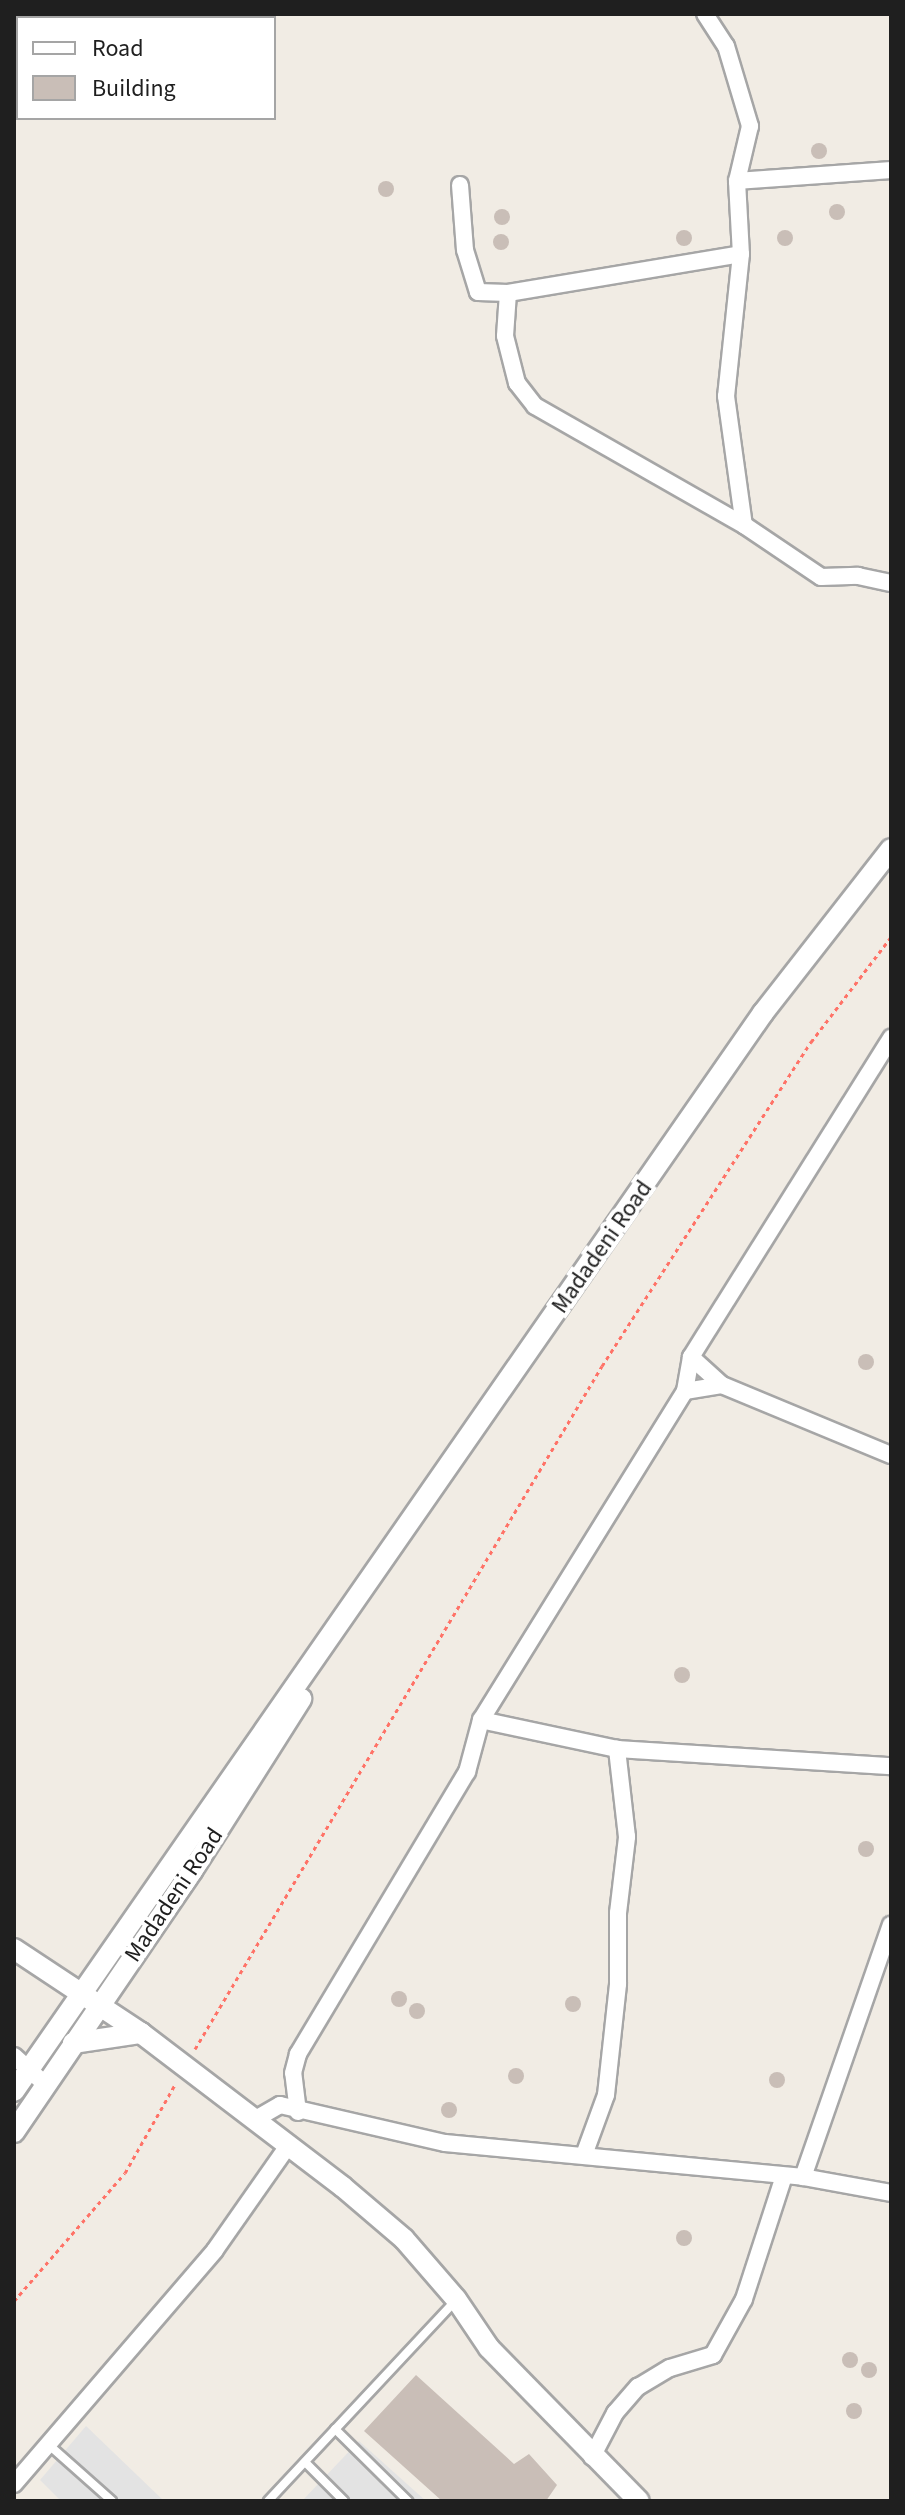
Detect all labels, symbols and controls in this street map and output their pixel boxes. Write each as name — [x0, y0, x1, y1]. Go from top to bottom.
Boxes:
legend — [16, 16, 276, 120]
text: Road — [92, 31, 144, 66]
text: Building — [92, 71, 176, 106]
street label: Madadeni Road — [546, 1175, 658, 1319]
street label: Madadeni Road — [119, 1822, 229, 1968]

